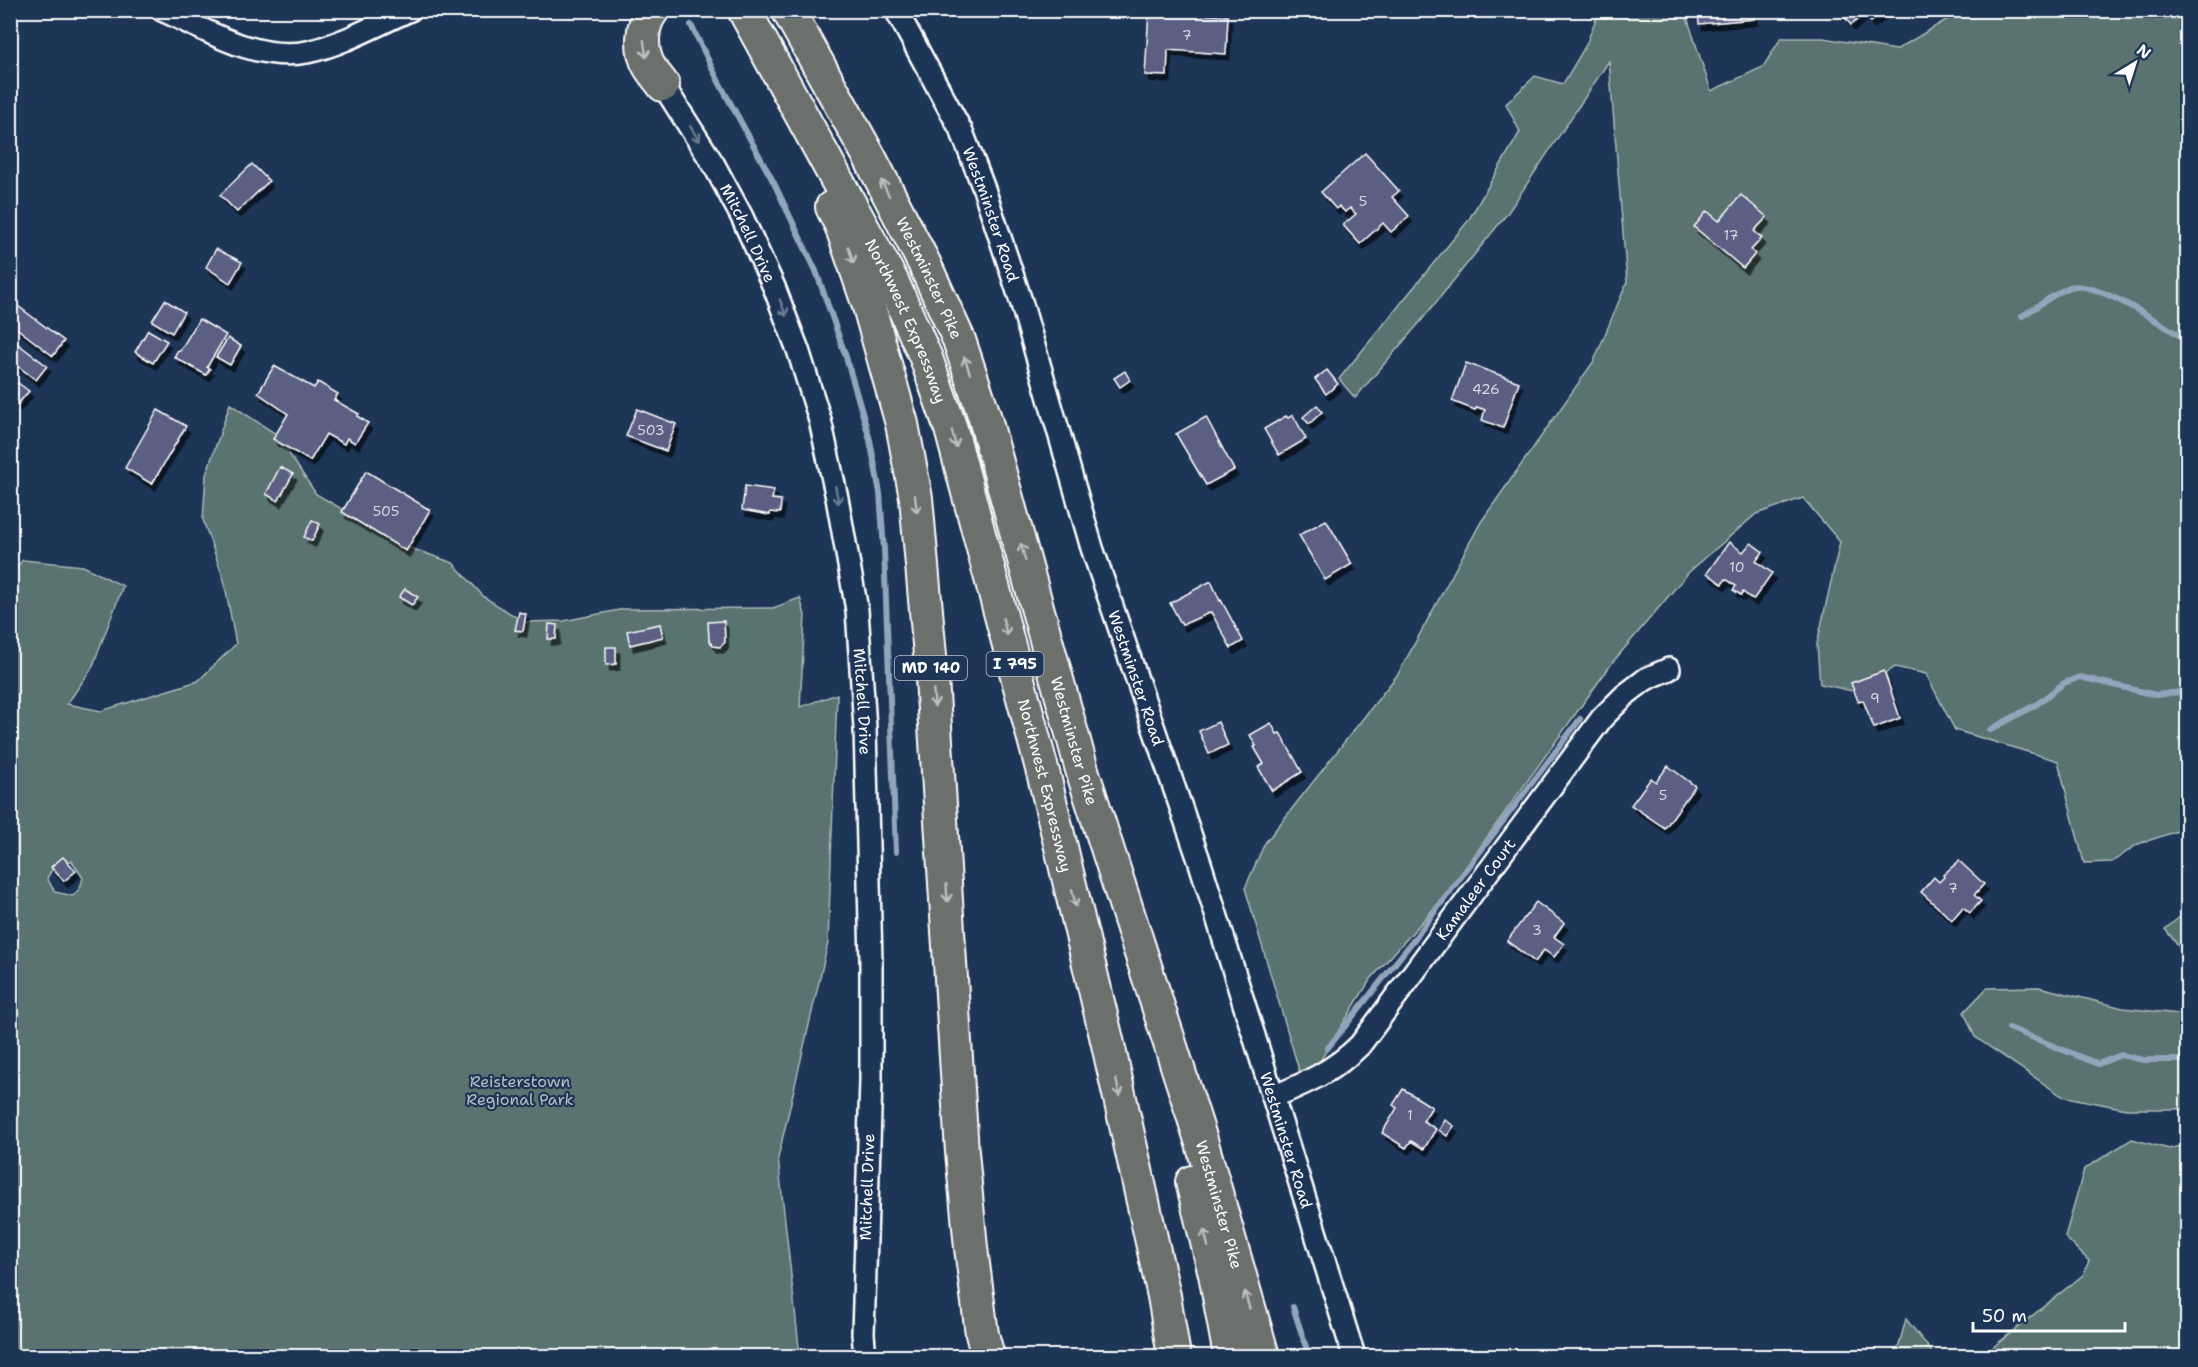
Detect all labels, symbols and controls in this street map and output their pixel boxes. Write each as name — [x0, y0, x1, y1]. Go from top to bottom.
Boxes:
house number: 7 — [1182, 26, 1192, 44]
north arrow — [2105, 33, 2165, 93]
one-way arrow — [640, 39, 651, 59]
text: N — [2132, 39, 2155, 64]
one-way arrow — [690, 125, 702, 142]
street label: Westminster Road — [958, 144, 1024, 284]
one-way arrow — [879, 179, 891, 197]
street label: Mitchell Drive — [715, 180, 781, 286]
house number: 5 — [1359, 192, 1367, 210]
street label: Westminster Pike — [891, 213, 968, 342]
house number: 17 — [1724, 226, 1738, 244]
street label: Northwest Expressway — [860, 235, 952, 406]
one-way arrow — [847, 245, 858, 264]
one-way arrow — [778, 299, 789, 317]
one-way arrow — [961, 356, 972, 375]
house number: 426 — [1472, 380, 1500, 398]
house number: 503 — [637, 421, 665, 439]
one-way arrow — [949, 429, 960, 448]
one-way arrow — [832, 485, 843, 505]
one-way arrow — [911, 494, 922, 513]
house number: 505 — [373, 502, 399, 520]
one-way arrow — [1017, 543, 1028, 562]
house number: 10 — [1729, 558, 1745, 576]
street label: Westminster Road — [1104, 607, 1169, 748]
one-way arrow — [1000, 618, 1011, 637]
street label: Mitchell Drive — [849, 647, 876, 755]
road number: I 795 — [986, 652, 1044, 676]
road number: MD 140 — [895, 656, 967, 680]
street label: Westminster Pike — [1046, 674, 1103, 808]
one-way arrow — [928, 688, 939, 708]
house number: 9 — [1870, 689, 1880, 707]
street label: Northwest Expressway — [1013, 696, 1077, 874]
house number: 5 — [1659, 786, 1667, 804]
street label: Kamaleer Court — [1431, 834, 1520, 944]
house number: 7 — [1948, 879, 1958, 897]
one-way arrow — [941, 882, 952, 902]
one-way arrow — [1068, 888, 1080, 907]
house number: 3 — [1532, 921, 1542, 939]
street label: Westminster Road — [1255, 1069, 1318, 1211]
park label: Reisterstown Regional Park — [466, 1071, 574, 1110]
one-way arrow — [1113, 1078, 1124, 1097]
house number: 1 — [1407, 1106, 1413, 1124]
street label: Mitchell Drive — [855, 1133, 879, 1241]
street label: Westminster Pike — [1191, 1138, 1248, 1271]
one-way arrow — [1199, 1228, 1211, 1247]
one-way arrow — [1241, 1291, 1252, 1310]
scale bar — [1973, 1295, 2124, 1333]
text: 50 m — [1982, 1304, 2027, 1328]

